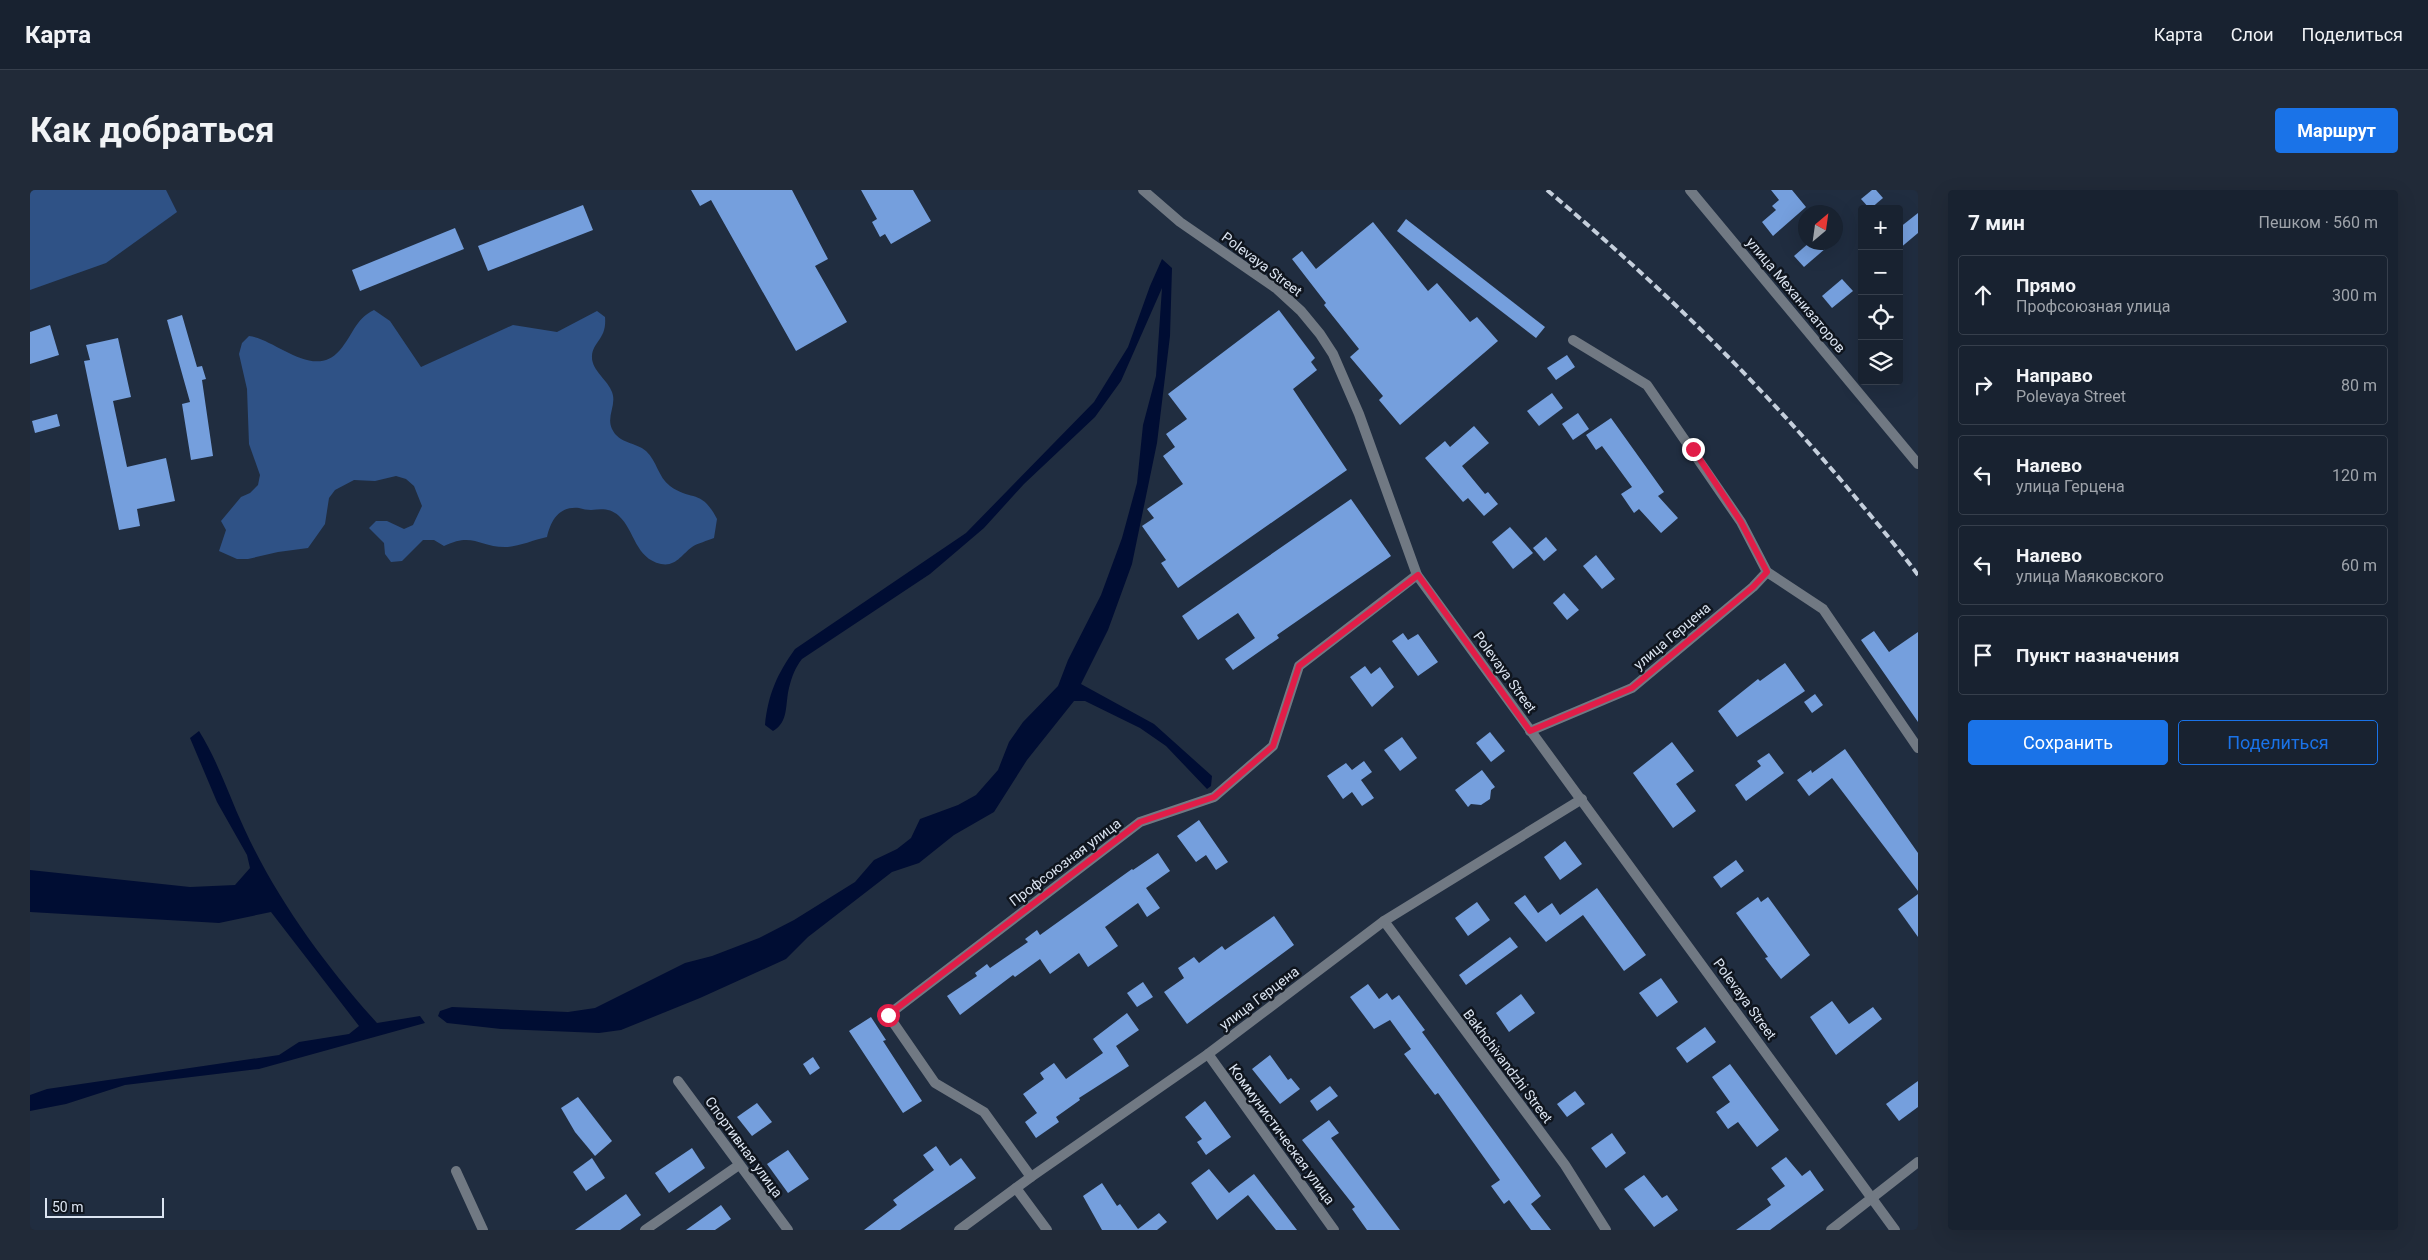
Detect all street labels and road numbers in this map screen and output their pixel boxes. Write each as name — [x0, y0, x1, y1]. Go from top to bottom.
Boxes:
street label: Polevaya Street — [1219, 229, 1306, 300]
street label: улица Механизаторов — [1743, 234, 1849, 356]
street label: улица Герцена — [1630, 599, 1714, 673]
street label: Polevaya Street — [1470, 628, 1540, 716]
street label: Профсоюзная улица — [1006, 815, 1124, 909]
street label: Polevaya Street — [1710, 955, 1780, 1043]
street label: улица Герцена — [1216, 963, 1302, 1033]
street label: Bakhchivandzhi Street — [1460, 1006, 1556, 1126]
street label: Коммунистическая улица — [1226, 1061, 1338, 1207]
street label: Спортивная улица — [702, 1094, 786, 1200]

